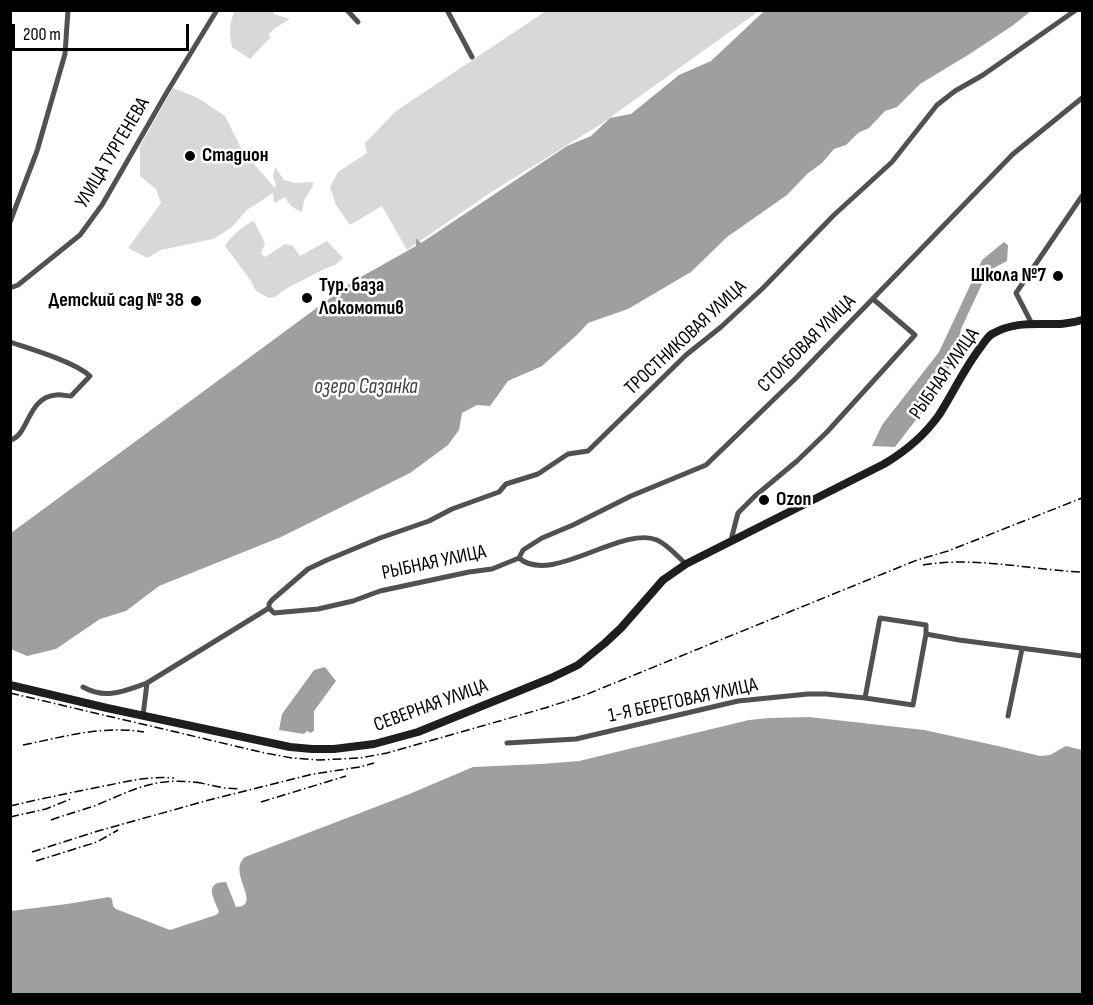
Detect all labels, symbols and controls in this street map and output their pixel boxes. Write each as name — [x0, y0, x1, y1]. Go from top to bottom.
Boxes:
scale bar — [15, 12, 192, 50]
text: 200 m — [23, 24, 61, 45]
street label: УЛИЦА ТУРГЕНЕВА — [71, 93, 155, 213]
place label: Стадион — [202, 144, 268, 168]
marker: Стадион — [183, 149, 197, 163]
place label: Школа №7 — [971, 264, 1046, 288]
marker: Школа №7 — [1051, 269, 1065, 283]
place label: Тур. база Локомотив — [319, 274, 404, 321]
street label: ТРОСТНИКОВАЯ УЛИЦА — [620, 275, 752, 401]
place label: Детский сад № 38 — [49, 289, 184, 313]
street label: СТОЛБОВАЯ УЛИЦА — [753, 290, 861, 398]
marker: Тур. база Локомотив — [300, 291, 314, 305]
marker: Детский сад № 38 — [189, 294, 203, 308]
street label: РЫБНАЯ УЛИЦА — [905, 324, 985, 424]
water label: озеро Сазанка — [314, 375, 418, 401]
place label: Ozon — [776, 488, 811, 512]
marker: Ozon — [757, 493, 771, 507]
street label: РЫБНАЯ УЛИЦА — [380, 540, 488, 586]
street label: 1-Я БЕРЕГОВАЯ УЛИЦА — [606, 673, 760, 729]
street label: СЕВЕРНАЯ УЛИЦА — [371, 674, 491, 738]

